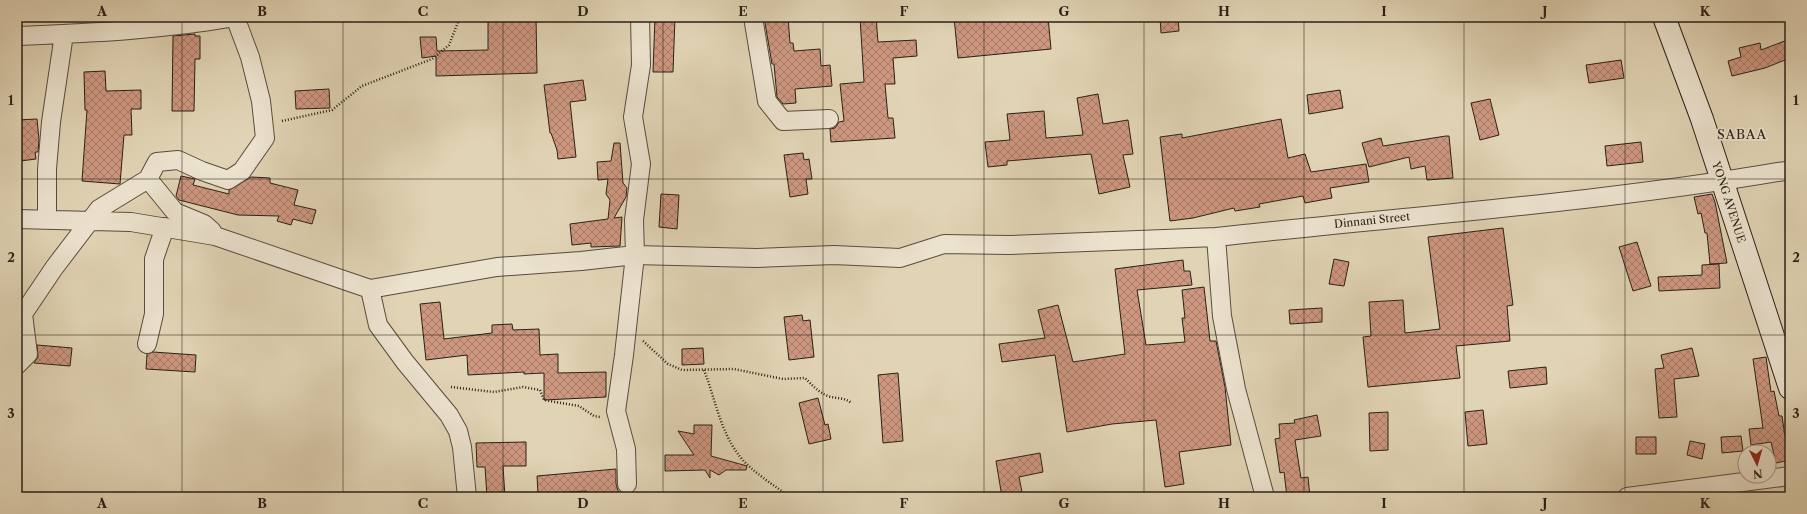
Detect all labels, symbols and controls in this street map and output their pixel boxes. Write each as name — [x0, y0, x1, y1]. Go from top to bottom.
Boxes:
text: A — [96, 3, 108, 19]
text: B — [257, 3, 267, 19]
text: C — [418, 3, 428, 19]
text: D — [577, 3, 589, 19]
text: E — [738, 3, 748, 19]
text: F — [900, 3, 909, 19]
text: G — [1058, 3, 1070, 19]
text: H — [1218, 3, 1230, 19]
text: I — [1381, 3, 1387, 19]
text: J — [1540, 3, 1548, 19]
text: K — [1700, 3, 1711, 19]
text: 1 — [8, 92, 14, 108]
text: 1 — [1793, 92, 1799, 108]
district label: SABAA — [1717, 126, 1767, 142]
street label: YONG AVENUE — [1709, 159, 1749, 245]
street label: Dinnani Street — [1333, 209, 1411, 231]
text: 2 — [7, 249, 15, 265]
text: 2 — [1792, 249, 1800, 265]
text: 3 — [7, 405, 15, 421]
text: 3 — [1792, 405, 1800, 421]
north arrow — [1737, 444, 1777, 484]
text: N — [1752, 467, 1763, 481]
text: A — [96, 495, 108, 511]
text: B — [257, 495, 267, 511]
text: C — [418, 495, 428, 511]
text: D — [577, 495, 589, 511]
text: E — [738, 495, 748, 511]
text: F — [900, 495, 909, 511]
text: G — [1058, 495, 1070, 511]
text: H — [1218, 495, 1230, 511]
text: I — [1381, 495, 1387, 511]
text: J — [1540, 495, 1548, 511]
text: K — [1700, 495, 1711, 511]

